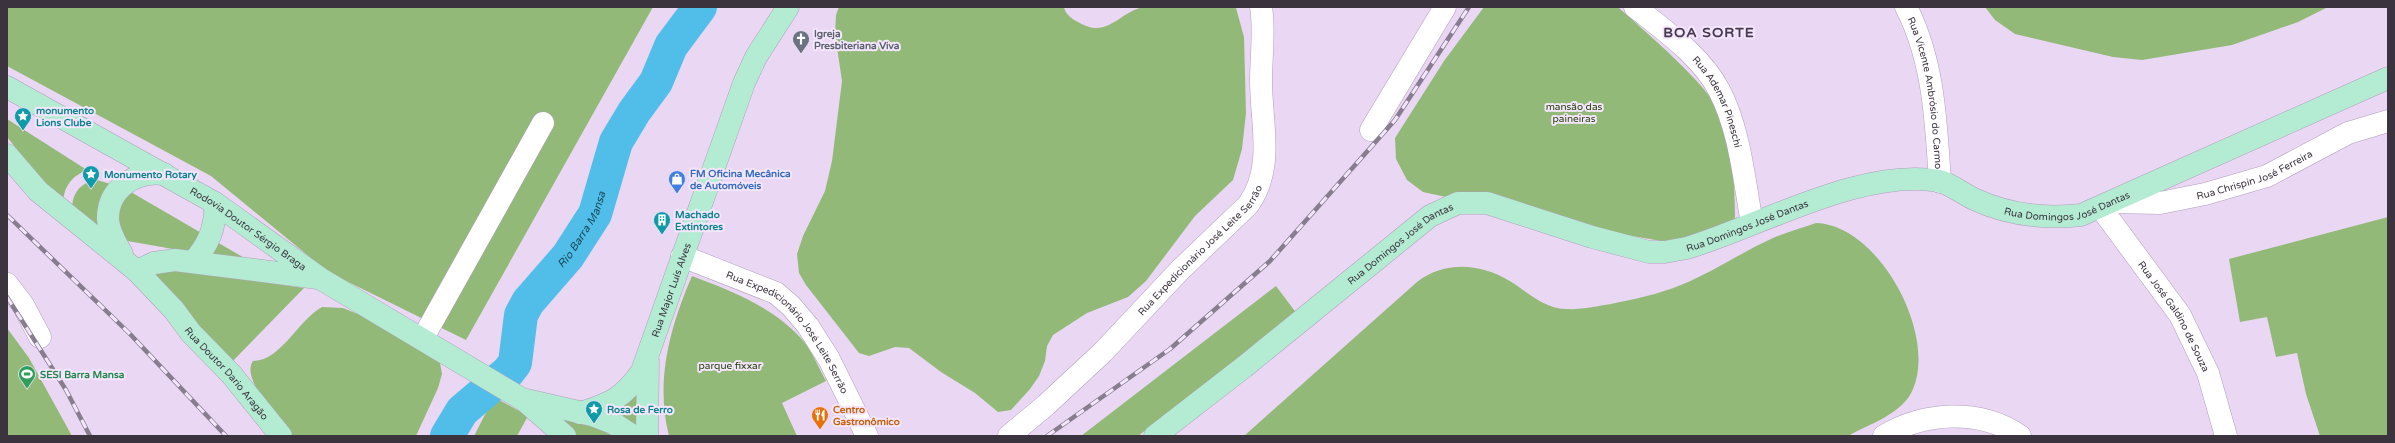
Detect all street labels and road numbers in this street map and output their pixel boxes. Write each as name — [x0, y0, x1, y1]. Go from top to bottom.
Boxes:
street label: Rua Vicente Ambrósio do Carmo — [1905, 15, 1944, 169]
street label: Rua Ademar Pineschi — [1690, 54, 1744, 149]
street label: Rua Chrispin José Ferreira — [2196, 148, 2315, 203]
street label: Rua Expedicionário José Leite Serrão — [1136, 184, 1265, 318]
street label: Rodovia Doutor Sérgio Braga — [188, 185, 308, 273]
street label: Rua Domingos José Dantas — [2003, 189, 2132, 223]
street label: Rua Domingos José Dantas — [1685, 198, 1810, 255]
street label: Rua Domingos José Dantas — [1345, 201, 1455, 288]
street label: Rua Major Luís Alves — [649, 241, 694, 339]
street label: Rua José Galdino de Souza — [2135, 259, 2211, 374]
street label: Rua Expedicionário José Leite Serrão — [724, 269, 850, 396]
street label: Rua Doutor Dario Aragão — [182, 325, 270, 423]

